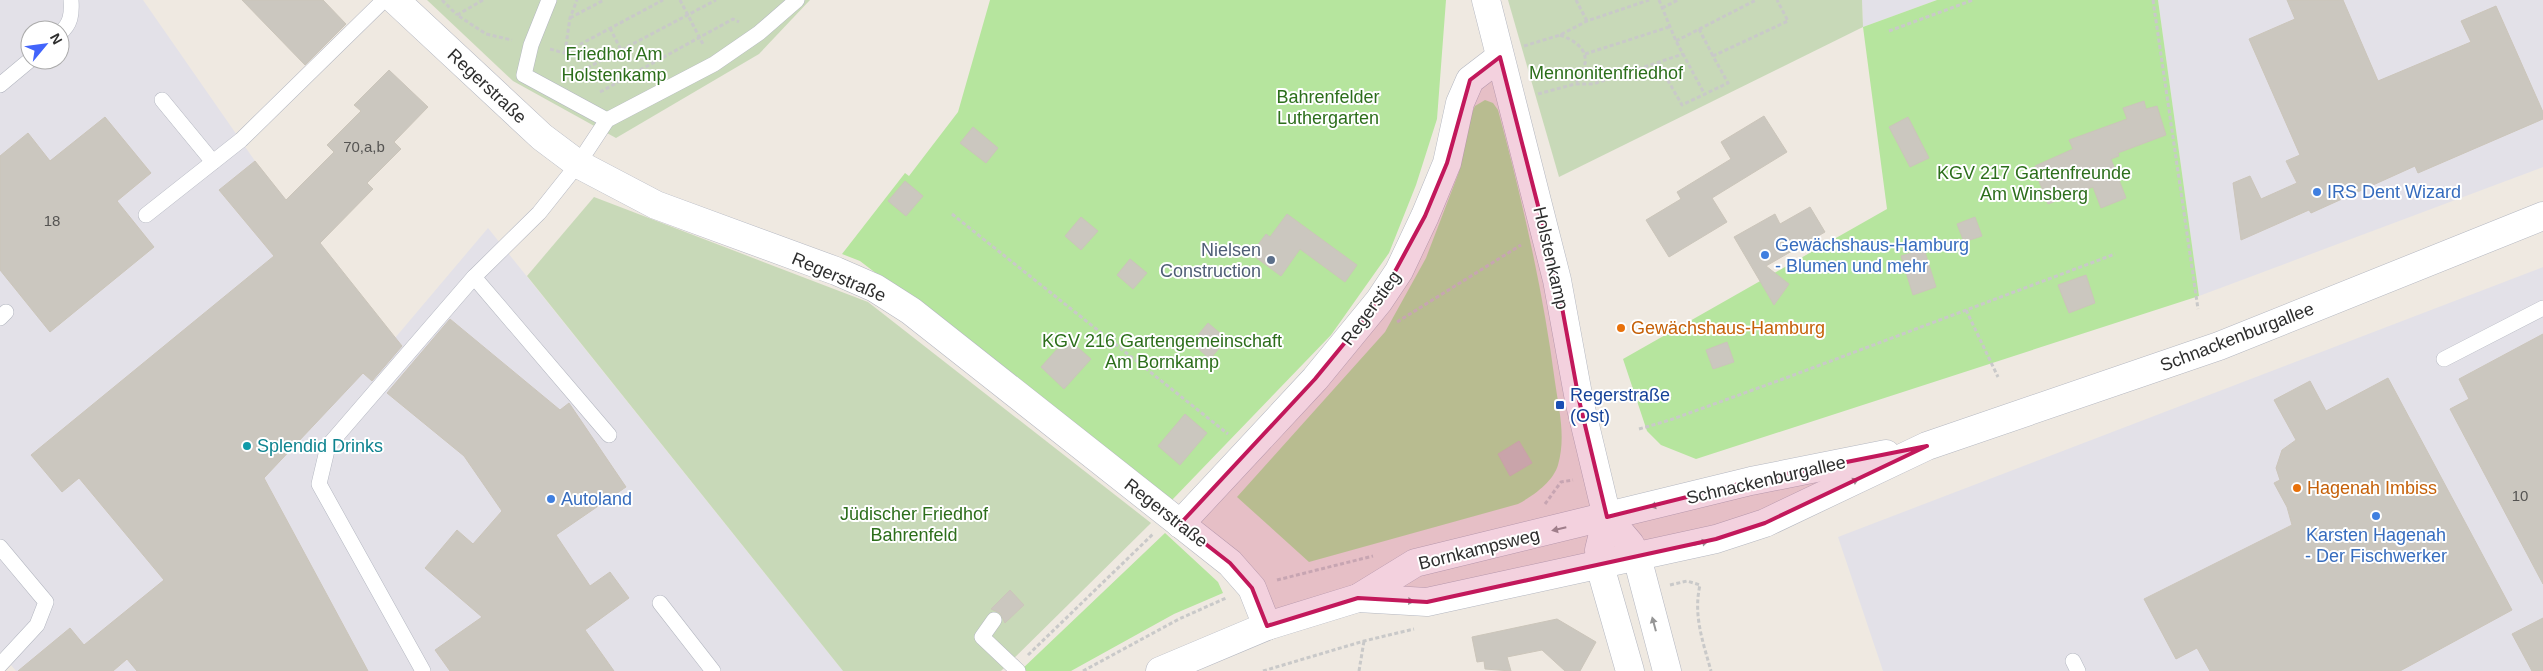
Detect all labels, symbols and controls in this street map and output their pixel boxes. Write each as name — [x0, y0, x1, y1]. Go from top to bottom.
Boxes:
north arrow — [20, 20, 70, 70]
text: N — [47, 30, 66, 47]
park label: Friedhof Am Holstenkamp — [561, 44, 667, 85]
street label: Regerstraße — [444, 45, 530, 127]
park label: Mennonitenfriedhof — [1529, 63, 1684, 83]
park label: Bahrenfelder Luthergarten — [1276, 87, 1380, 128]
house number: 70,a,b — [343, 138, 385, 155]
park label: KGV 217 Gartenfreunde Am Winsberg — [1937, 163, 2131, 204]
place label: IRS Dent Wizard — [2327, 182, 2461, 202]
marker: IRS Dent Wizard — [2311, 186, 2323, 198]
street label: Holstenkamp — [1529, 205, 1573, 311]
house number: 18 — [44, 212, 60, 229]
place label: Gewächshaus-Hamburg - Blumen und mehr — [1775, 235, 1969, 276]
place label: Nielsen Construction — [1160, 240, 1261, 281]
street label: Regerstraße — [789, 248, 889, 306]
marker: Gewächshaus-Hamburg - Blumen und mehr — [1759, 249, 1771, 261]
marker: Nielsen Construction — [1265, 254, 1277, 266]
street label: Regerstieg — [1337, 267, 1405, 349]
street label: Schnackenburgallee — [2157, 298, 2317, 376]
place label: Gewächshaus-Hamburg — [1631, 318, 1825, 338]
marker: Gewächshaus-Hamburg — [1615, 322, 1627, 334]
park label: KGV 216 Gartengemeinschaft Am Bornkamp — [1042, 331, 1282, 372]
place label: Regerstraße (Ost) — [1570, 385, 1670, 426]
marker: Regerstraße (Ost) — [1554, 399, 1566, 411]
place label: Splendid Drinks — [257, 436, 383, 456]
marker: Splendid Drinks — [241, 440, 253, 452]
street label: Schnackenburgallee — [1684, 452, 1848, 508]
street label: Regerstraße — [1120, 474, 1212, 552]
one-way arrow — [1845, 478, 1859, 486]
place label: Hagenah Imbiss — [2307, 478, 2437, 498]
marker: Hagenah Imbiss — [2291, 482, 2303, 494]
house number: 10 — [2512, 487, 2528, 504]
place label: Autoland — [561, 489, 632, 509]
marker: Autoland — [545, 493, 557, 505]
one-way arrow — [1650, 501, 1665, 509]
park label: Jüdischer Friedhof Bahrenfeld — [840, 504, 989, 545]
marker: Karsten Hagenah - Der Fischwerker — [2370, 510, 2382, 522]
street label: Bornkampsweg — [1416, 524, 1542, 574]
one-way arrow — [1552, 525, 1567, 533]
place label: Karsten Hagenah - Der Fischwerker — [2305, 525, 2447, 566]
one-way arrow — [1694, 538, 1710, 546]
one-way arrow — [1399, 597, 1415, 605]
one-way arrow — [1650, 616, 1658, 632]

